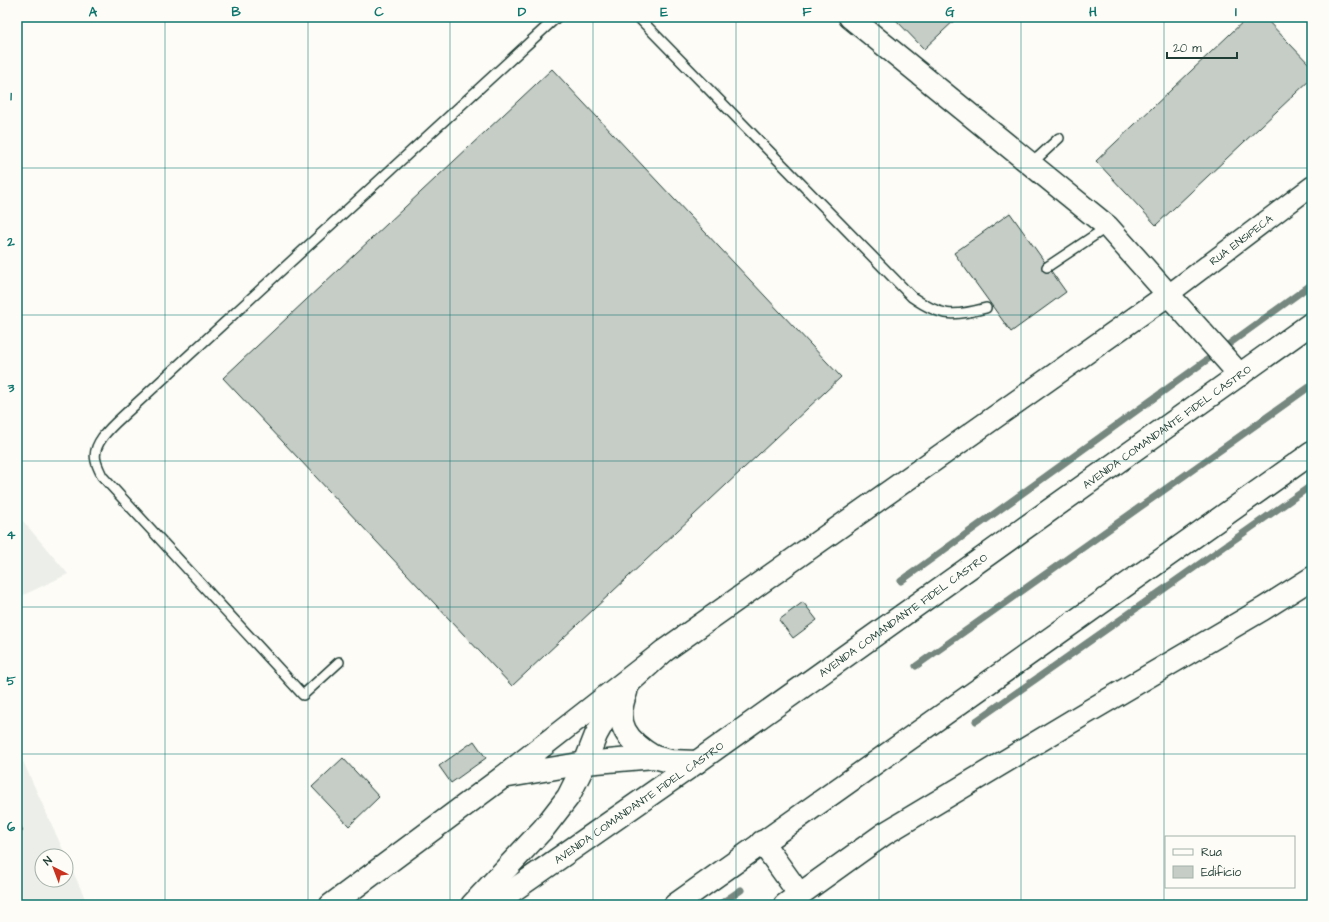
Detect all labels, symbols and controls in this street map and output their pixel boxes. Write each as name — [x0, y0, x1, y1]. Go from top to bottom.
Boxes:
text: A — [89, 3, 98, 21]
text: B — [231, 3, 241, 21]
text: C — [374, 3, 384, 21]
text: D — [518, 3, 527, 21]
text: E — [660, 3, 668, 21]
text: F — [802, 3, 812, 21]
text: G — [945, 3, 955, 21]
text: H — [1089, 3, 1097, 21]
text: I — [1235, 3, 1237, 21]
scale bar — [1167, 34, 1237, 60]
text: 20 m — [1173, 40, 1202, 57]
text: 1 — [10, 87, 12, 105]
street label: RUA ENSIPECA — [1206, 211, 1276, 269]
text: 2 — [6, 233, 15, 251]
street label: AVENIDA COMANDANTE FIDEL CASTRO — [1080, 361, 1255, 492]
text: 3 — [7, 379, 15, 397]
text: 4 — [7, 526, 16, 544]
street label: AVENIDA COMANDANTE FIDEL CASTRO — [816, 550, 991, 681]
text: 5 — [6, 672, 16, 690]
street label: AVENIDA COMANDANTE FIDEL CASTRO — [551, 738, 727, 867]
text: 6 — [7, 818, 16, 836]
legend — [1165, 836, 1295, 888]
text: Rua — [1201, 844, 1222, 861]
north arrow — [34, 848, 74, 888]
text: N — [40, 853, 55, 869]
text: Edifício — [1201, 864, 1241, 881]

